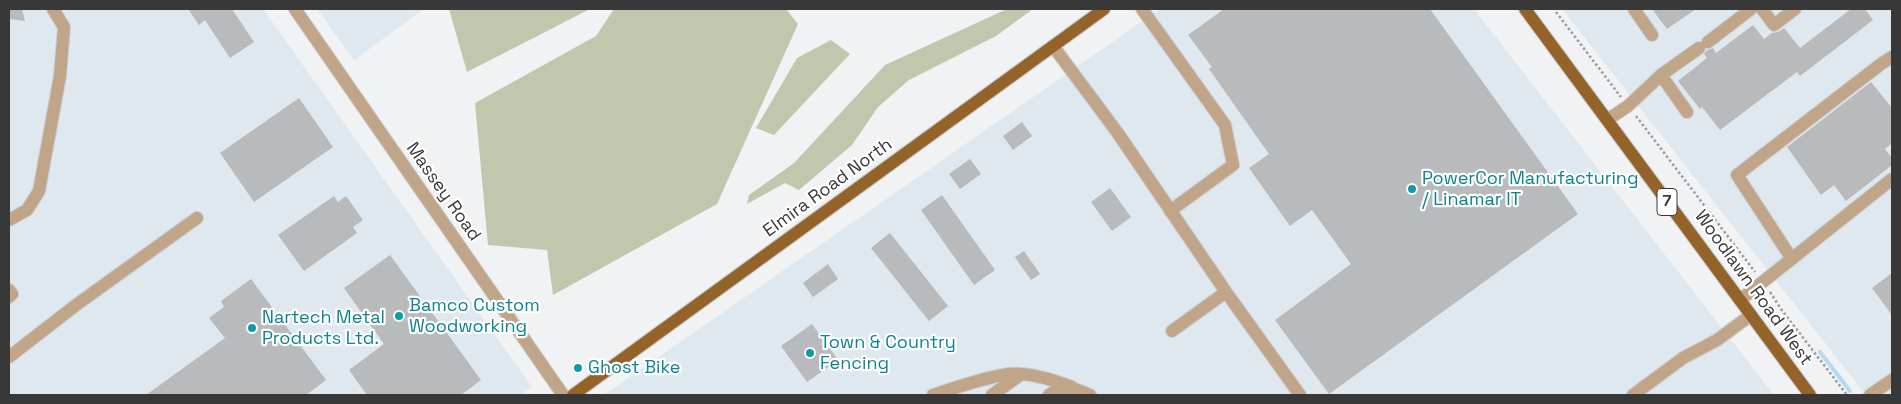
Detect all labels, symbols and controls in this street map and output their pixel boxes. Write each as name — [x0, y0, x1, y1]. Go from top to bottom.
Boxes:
street label: Elmira Road North — [759, 134, 897, 242]
street label: Massey Road — [401, 139, 485, 245]
place label: PowerCor Manufacturing / Linamar IT — [1422, 168, 1638, 210]
marker: PowerCor Manufacturing / Linamar IT — [1406, 183, 1418, 195]
road number: 7 — [1657, 188, 1677, 216]
street label: Woodlawn Road West — [1689, 206, 1817, 370]
place label: Bamco Custom Woodworking — [409, 295, 540, 338]
place label: Nartech Metal Products Ltd. — [262, 307, 385, 350]
marker: Bamco Custom Woodworking — [393, 310, 405, 322]
marker: Nartech Metal Products Ltd. — [246, 322, 258, 334]
place label: Town & Country Fencing — [820, 332, 956, 374]
marker: Town & Country Fencing — [804, 347, 816, 359]
place label: Ghost Bike — [588, 357, 680, 379]
marker: Ghost Bike — [572, 362, 584, 374]

